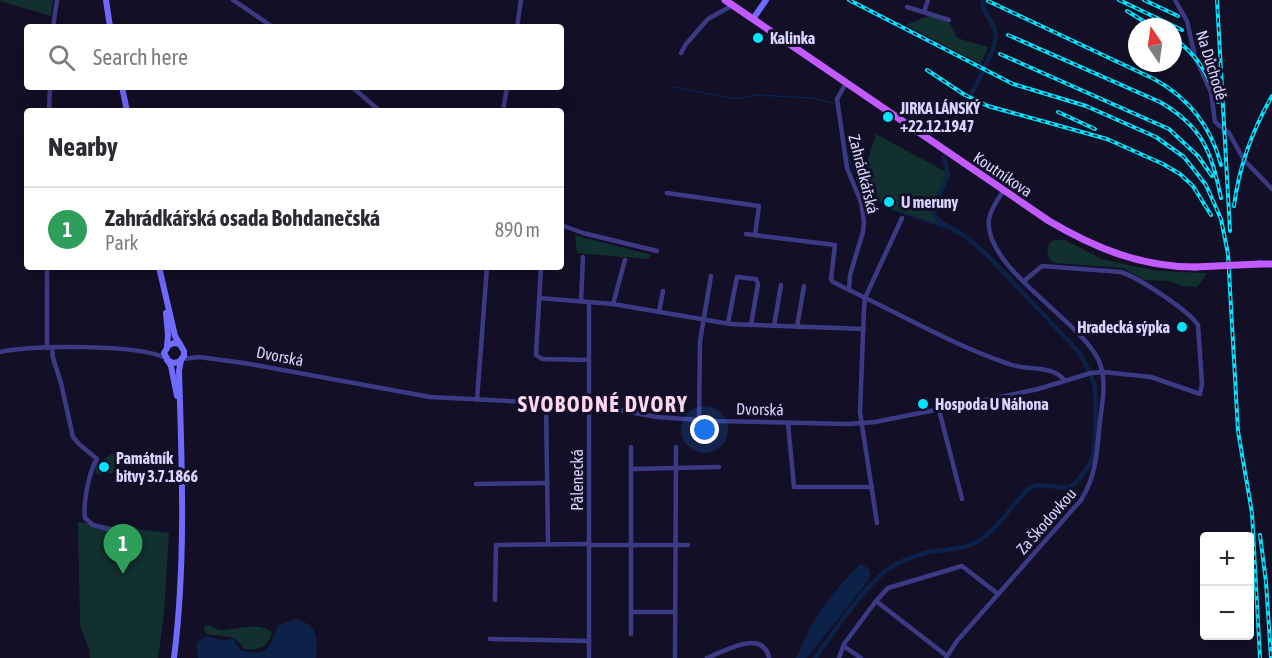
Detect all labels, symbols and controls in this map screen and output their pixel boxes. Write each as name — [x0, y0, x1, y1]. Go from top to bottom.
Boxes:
north arrow — [1128, 18, 1182, 72]
search box — [24, 24, 564, 90]
street label: Na Důchodě — [1193, 28, 1231, 102]
place label: Kalinka — [770, 29, 815, 47]
marker: Kalinka — [751, 31, 765, 45]
icon: search — [45, 41, 78, 74]
text: Search here — [93, 44, 188, 70]
place label: JIRKA LÁNSKÝ +22.12.1947 — [899, 99, 981, 135]
marker: JIRKA LÁNSKÝ +22.12.1947 — [881, 110, 895, 124]
text: Nearby — [48, 132, 118, 162]
street label: Zahrádkářská — [845, 132, 883, 216]
street label: Koutníkova — [970, 148, 1036, 200]
place label: U meruny — [901, 193, 959, 211]
marker: U meruny — [882, 195, 896, 209]
text: Zahrádkářská osada Bohdanečská — [105, 205, 380, 231]
text: 1 — [63, 218, 72, 241]
text: 890 m — [495, 218, 540, 241]
text: Park — [105, 231, 138, 254]
place label: Hradecká sýpka — [1077, 318, 1170, 336]
marker: Hradecká sýpka — [1175, 320, 1189, 334]
street label: Dvorská — [255, 343, 305, 369]
district label: SVOBODNÉ DVORY — [518, 391, 688, 417]
place label: Hospoda U Náhona — [935, 395, 1049, 413]
marker: Hospoda U Náhona — [916, 397, 930, 411]
street label: Dvorská — [736, 400, 784, 418]
your location — [690, 415, 719, 444]
place label: Památník bitvy 3.7.1866 — [116, 449, 199, 485]
street label: Pálenecká — [568, 449, 586, 511]
marker: Památník bitvy 3.7.1866 — [97, 460, 111, 474]
street label: Za Škodovkou — [1013, 484, 1079, 558]
pin: 1 — [104, 524, 142, 574]
map controls — [1200, 532, 1254, 640]
button: + — [1200, 532, 1254, 586]
button: − — [1200, 586, 1254, 640]

